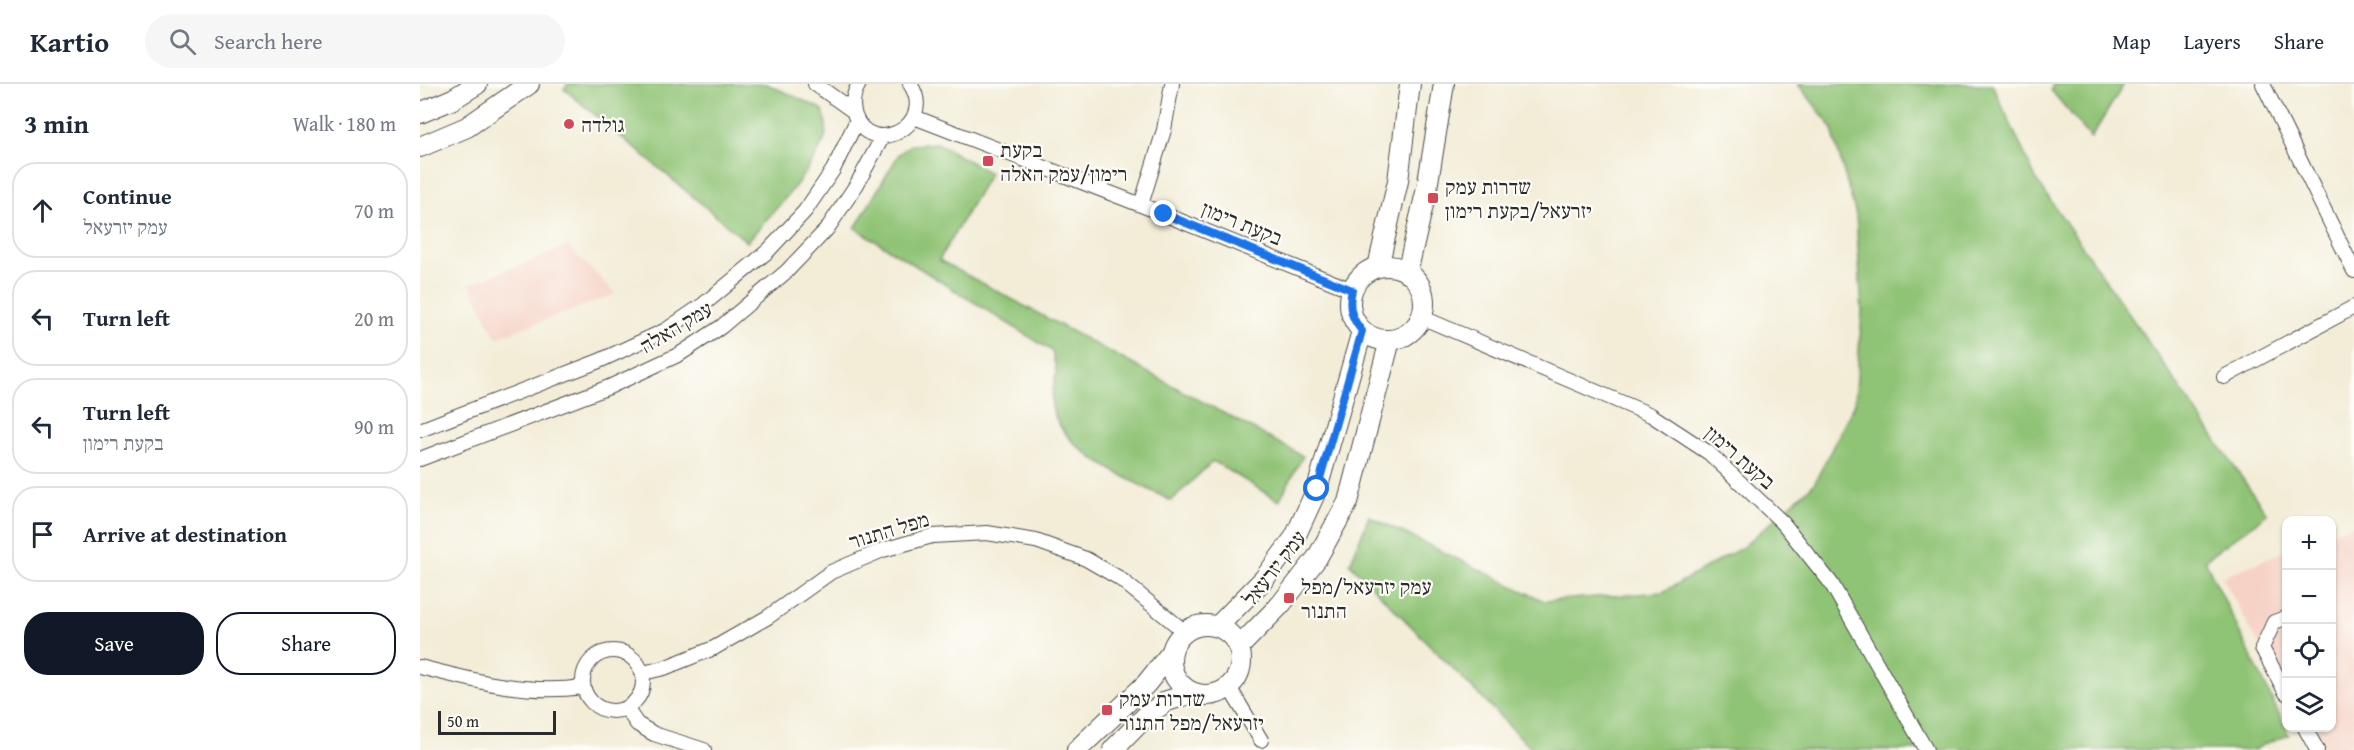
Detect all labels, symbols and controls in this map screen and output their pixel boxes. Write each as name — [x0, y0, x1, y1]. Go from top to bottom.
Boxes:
search box — [145, 14, 565, 68]
text: Kartio — [30, 21, 109, 62]
icon: search — [166, 25, 199, 58]
text: Search here — [214, 25, 323, 57]
text: Map — [2112, 26, 2151, 57]
text: Layers — [2184, 26, 2241, 57]
text: Share — [2274, 26, 2324, 57]
text: 3 min — [24, 104, 89, 143]
text: Walk · 180 m — [293, 109, 396, 138]
place label: גולדה — [581, 109, 625, 140]
marker: גולדה — [562, 117, 576, 131]
place label: בקעת רימון/עמק האלה — [1000, 134, 1128, 189]
marker: בקעת רימון/עמק האלה — [981, 154, 995, 168]
place label: שדרות עמק יזרעאל/בקעת רימון — [1445, 171, 1592, 226]
text: Continue — [83, 180, 172, 212]
marker: שדרות עמק יזרעאל/בקעת רימון — [1426, 191, 1440, 205]
street label: בקעת רימון — [1197, 193, 1287, 253]
icon: ahead — [26, 194, 59, 227]
text: 70 m — [354, 196, 394, 225]
route end — [1150, 200, 1176, 226]
text: עמק יזרעאל — [83, 212, 167, 241]
street label: עמק האלה — [634, 293, 718, 361]
icon: left — [26, 302, 59, 335]
text: Turn left — [83, 302, 170, 334]
text: 20 m — [354, 304, 394, 333]
text: Turn left — [83, 396, 170, 428]
icon: left — [26, 410, 59, 443]
text: 90 m — [354, 412, 394, 441]
street label: בקעת רימון — [1698, 418, 1782, 496]
text: בקעת רימון — [83, 428, 164, 457]
route start — [1303, 475, 1329, 501]
street label: מפל התנור — [845, 503, 933, 557]
map controls — [2282, 516, 2336, 732]
button: + — [2282, 516, 2336, 570]
icon: arrive — [26, 518, 59, 551]
text: Arrive at destination — [83, 518, 287, 550]
street label: עמק יזרעאל — [1235, 524, 1314, 612]
button: − — [2282, 570, 2336, 624]
place label: עמק יזרעאל/מפל התנור — [1301, 571, 1432, 626]
marker: עמק יזרעאל/מפל התנור — [1282, 591, 1296, 605]
button: Save — [24, 612, 204, 675]
button: Share — [216, 612, 396, 675]
button: locate — [2282, 624, 2336, 678]
button: layers — [2282, 678, 2336, 732]
place label: שדרות עמק יזרעאל/מפל התנור — [1119, 683, 1264, 738]
marker: שדרות עמק יזרעאל/מפל התנור — [1100, 703, 1114, 717]
scale bar — [438, 708, 556, 736]
text: 50 m — [447, 709, 479, 733]

